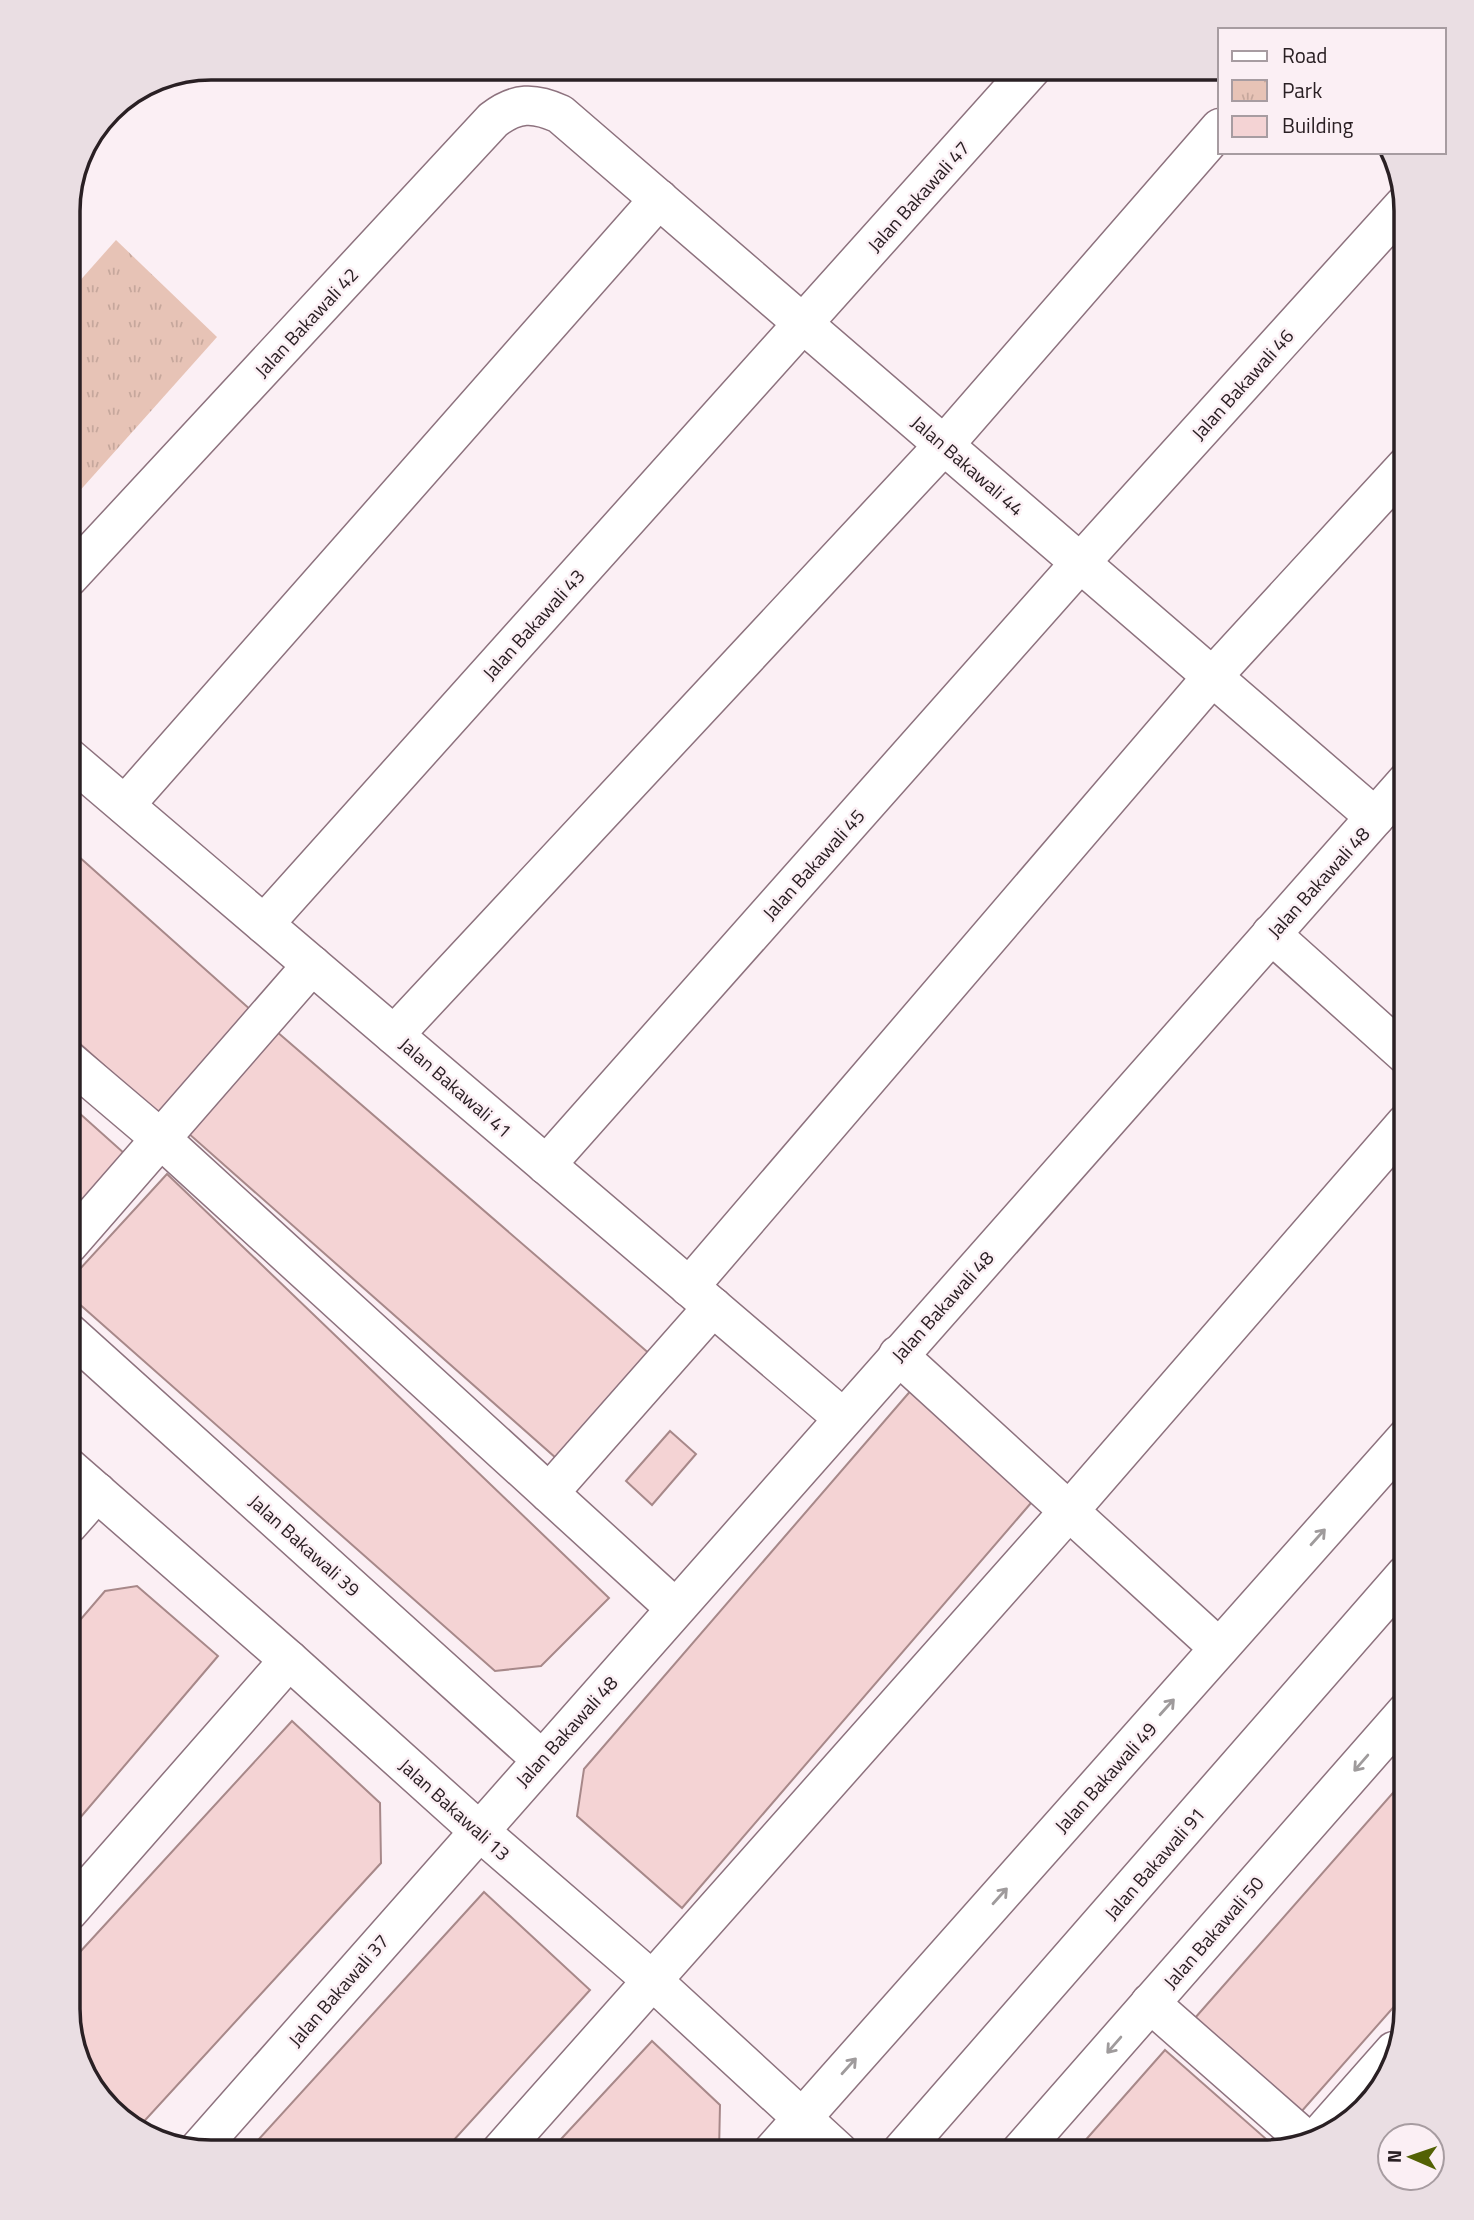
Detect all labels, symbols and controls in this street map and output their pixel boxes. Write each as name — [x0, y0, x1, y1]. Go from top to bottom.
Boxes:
legend — [1218, 28, 1446, 154]
text: Road — [1282, 39, 1327, 71]
text: Park — [1282, 74, 1322, 106]
text: Building — [1282, 109, 1354, 141]
street label: Jalan Bakawali 47 — [860, 134, 976, 258]
street label: Jalan Bakawali 42 — [247, 261, 365, 383]
street label: Jalan Bakawali 46 — [1184, 322, 1300, 446]
street label: Jalan Bakawali 44 — [905, 408, 1031, 522]
street label: Jalan Bakawali 43 — [475, 562, 591, 686]
street label: Jalan Bakawali 45 — [755, 802, 871, 926]
street label: Jalan Bakawali 48 — [1260, 820, 1376, 944]
street label: Jalan Bakawali 41 — [393, 1030, 519, 1144]
street label: Jalan Bakawali 48 — [884, 1244, 1000, 1368]
street label: Jalan Bakawali 39 — [243, 1487, 367, 1603]
one-way arrow — [1310, 1528, 1326, 1546]
street label: Jalan Bakawali 48 — [508, 1669, 624, 1793]
one-way arrow — [1159, 1698, 1175, 1716]
street label: Jalan Bakawali 49 — [1047, 1715, 1163, 1839]
street label: Jalan Bakawali 13 — [393, 1751, 517, 1867]
one-way arrow — [1353, 1754, 1369, 1772]
street label: Jalan Bakawali 91 — [1097, 1800, 1211, 1926]
street label: Jalan Bakawali 50 — [1156, 1869, 1270, 1995]
one-way arrow — [992, 1887, 1008, 1905]
street label: Jalan Bakawali 37 — [281, 1927, 395, 2053]
one-way arrow — [1106, 2035, 1122, 2053]
one-way arrow — [841, 2057, 857, 2075]
north arrow — [1376, 2122, 1446, 2192]
text: N — [1379, 2149, 1408, 2163]

